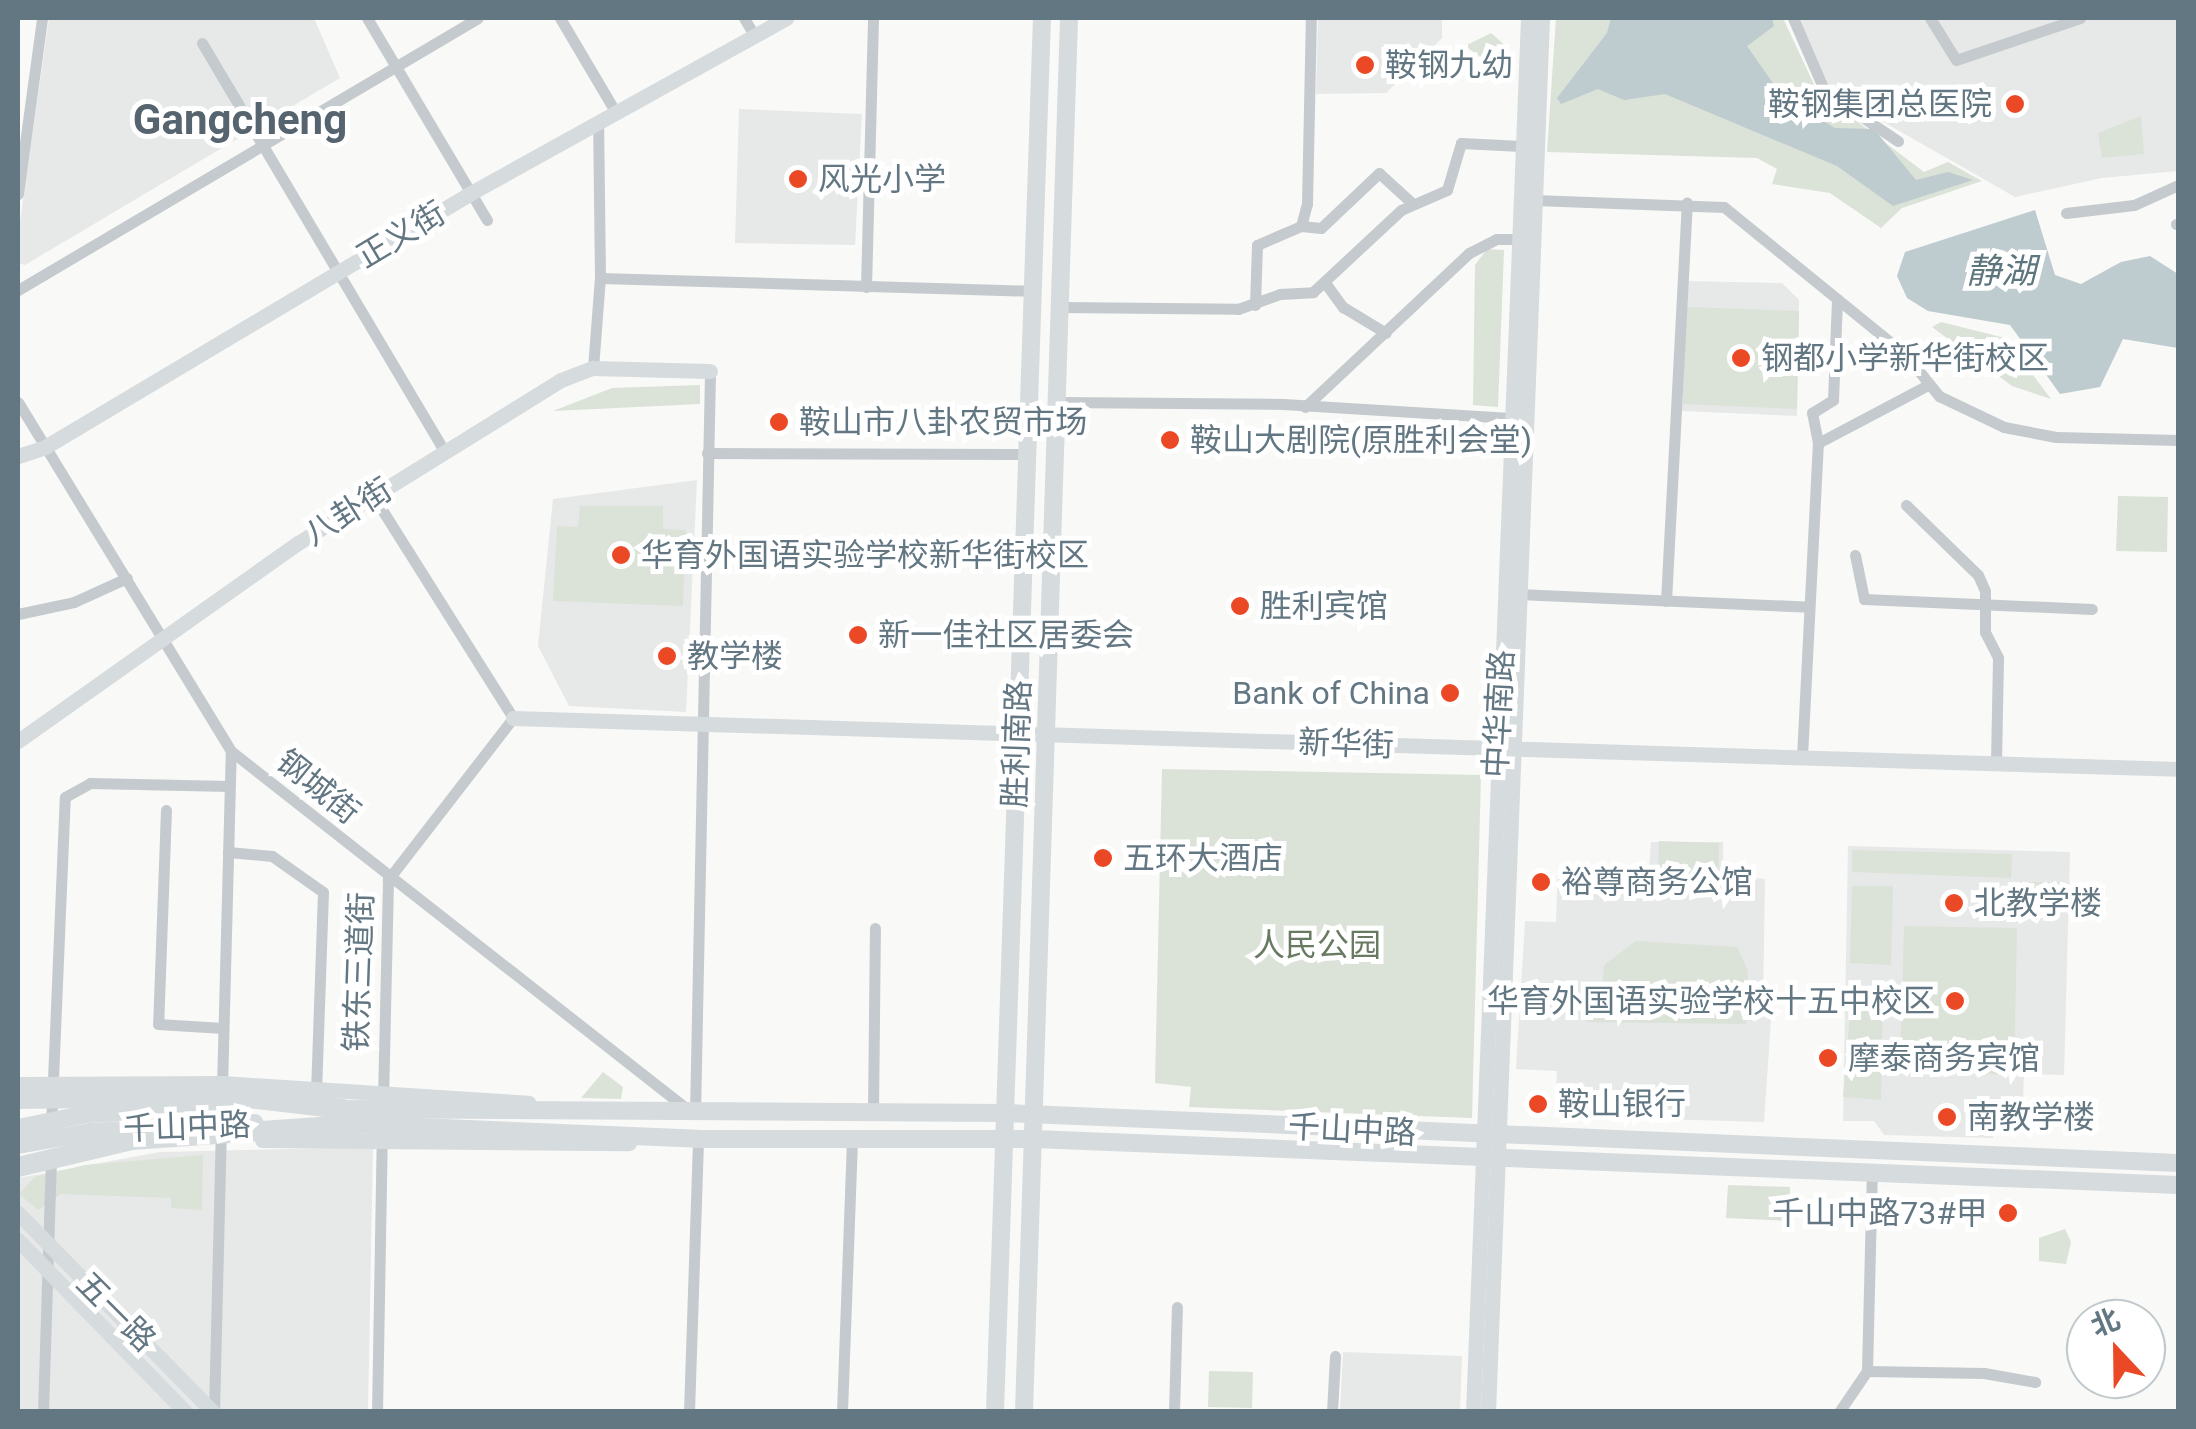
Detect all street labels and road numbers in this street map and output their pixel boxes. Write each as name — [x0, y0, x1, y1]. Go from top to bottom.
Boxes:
street label: 正义街 — [350, 194, 452, 276]
street label: 八卦街 — [297, 470, 399, 554]
street label: 中华南路 — [1476, 649, 1522, 779]
street label: 胜利南路 — [996, 679, 1038, 809]
street label: 新华街 — [1297, 723, 1395, 765]
street label: 钢城街 — [269, 742, 367, 832]
street label: 铁东三道街 — [337, 891, 381, 1053]
street label: 千山中路 — [122, 1106, 252, 1148]
street label: 千山中路 — [1287, 1107, 1417, 1153]
street label: 五一路 — [68, 1264, 164, 1360]

